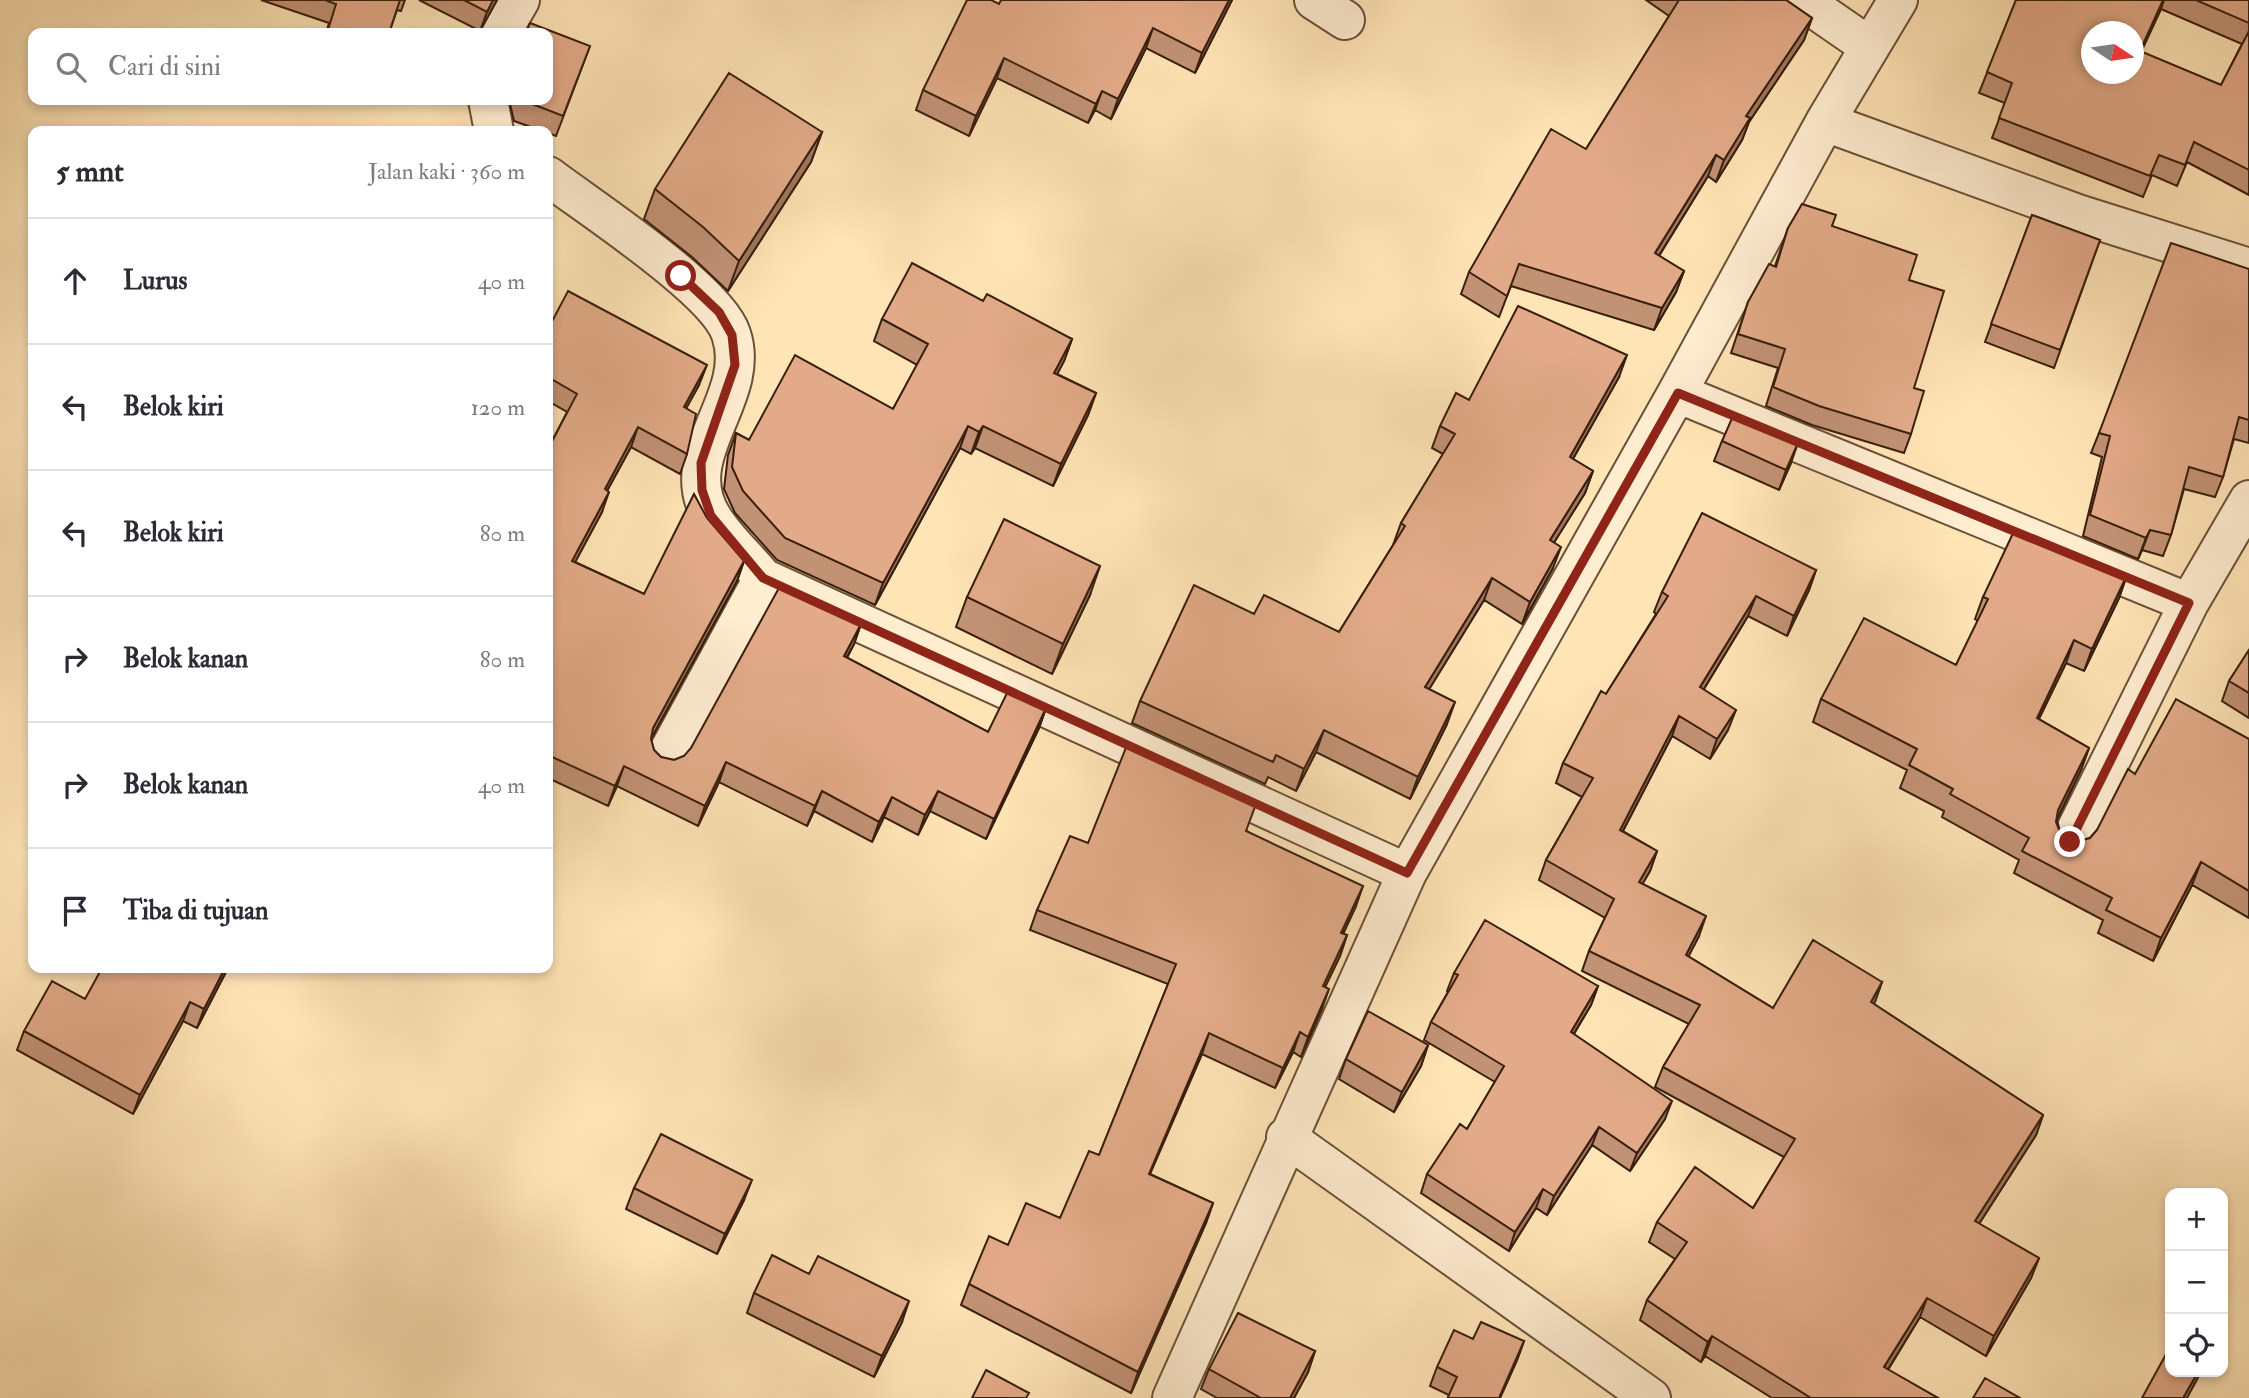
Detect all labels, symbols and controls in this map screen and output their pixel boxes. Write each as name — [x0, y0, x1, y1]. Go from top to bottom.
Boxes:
north arrow — [2081, 21, 2144, 84]
search box — [28, 28, 553, 105]
icon: search — [52, 48, 90, 86]
text: Cari di sini — [108, 51, 221, 83]
text: 5 mnt — [56, 153, 124, 190]
text: Jalan kaki · 360 m — [368, 157, 525, 186]
route start — [665, 260, 696, 291]
icon: ahead — [56, 262, 94, 300]
text: Lurus — [123, 265, 187, 297]
text: 40 m — [478, 267, 525, 296]
icon: left — [56, 388, 94, 426]
text: Belok kiri — [123, 391, 224, 423]
text: 120 m — [471, 393, 525, 422]
icon: left — [56, 514, 94, 552]
text: Belok kiri — [123, 517, 224, 549]
text: 80 m — [480, 519, 525, 548]
icon: right — [56, 640, 94, 678]
text: Belok kanan — [123, 643, 248, 675]
text: 80 m — [480, 645, 525, 674]
icon: right — [56, 766, 94, 804]
text: Belok kanan — [123, 769, 248, 801]
text: 40 m — [478, 771, 525, 800]
route end — [2054, 826, 2085, 857]
icon: arrive — [56, 892, 94, 930]
text: Tiba di tujuan — [123, 895, 268, 927]
map controls — [2165, 1188, 2228, 1377]
button: + — [2165, 1188, 2228, 1251]
button: − — [2165, 1251, 2228, 1314]
button: locate — [2165, 1314, 2228, 1377]

